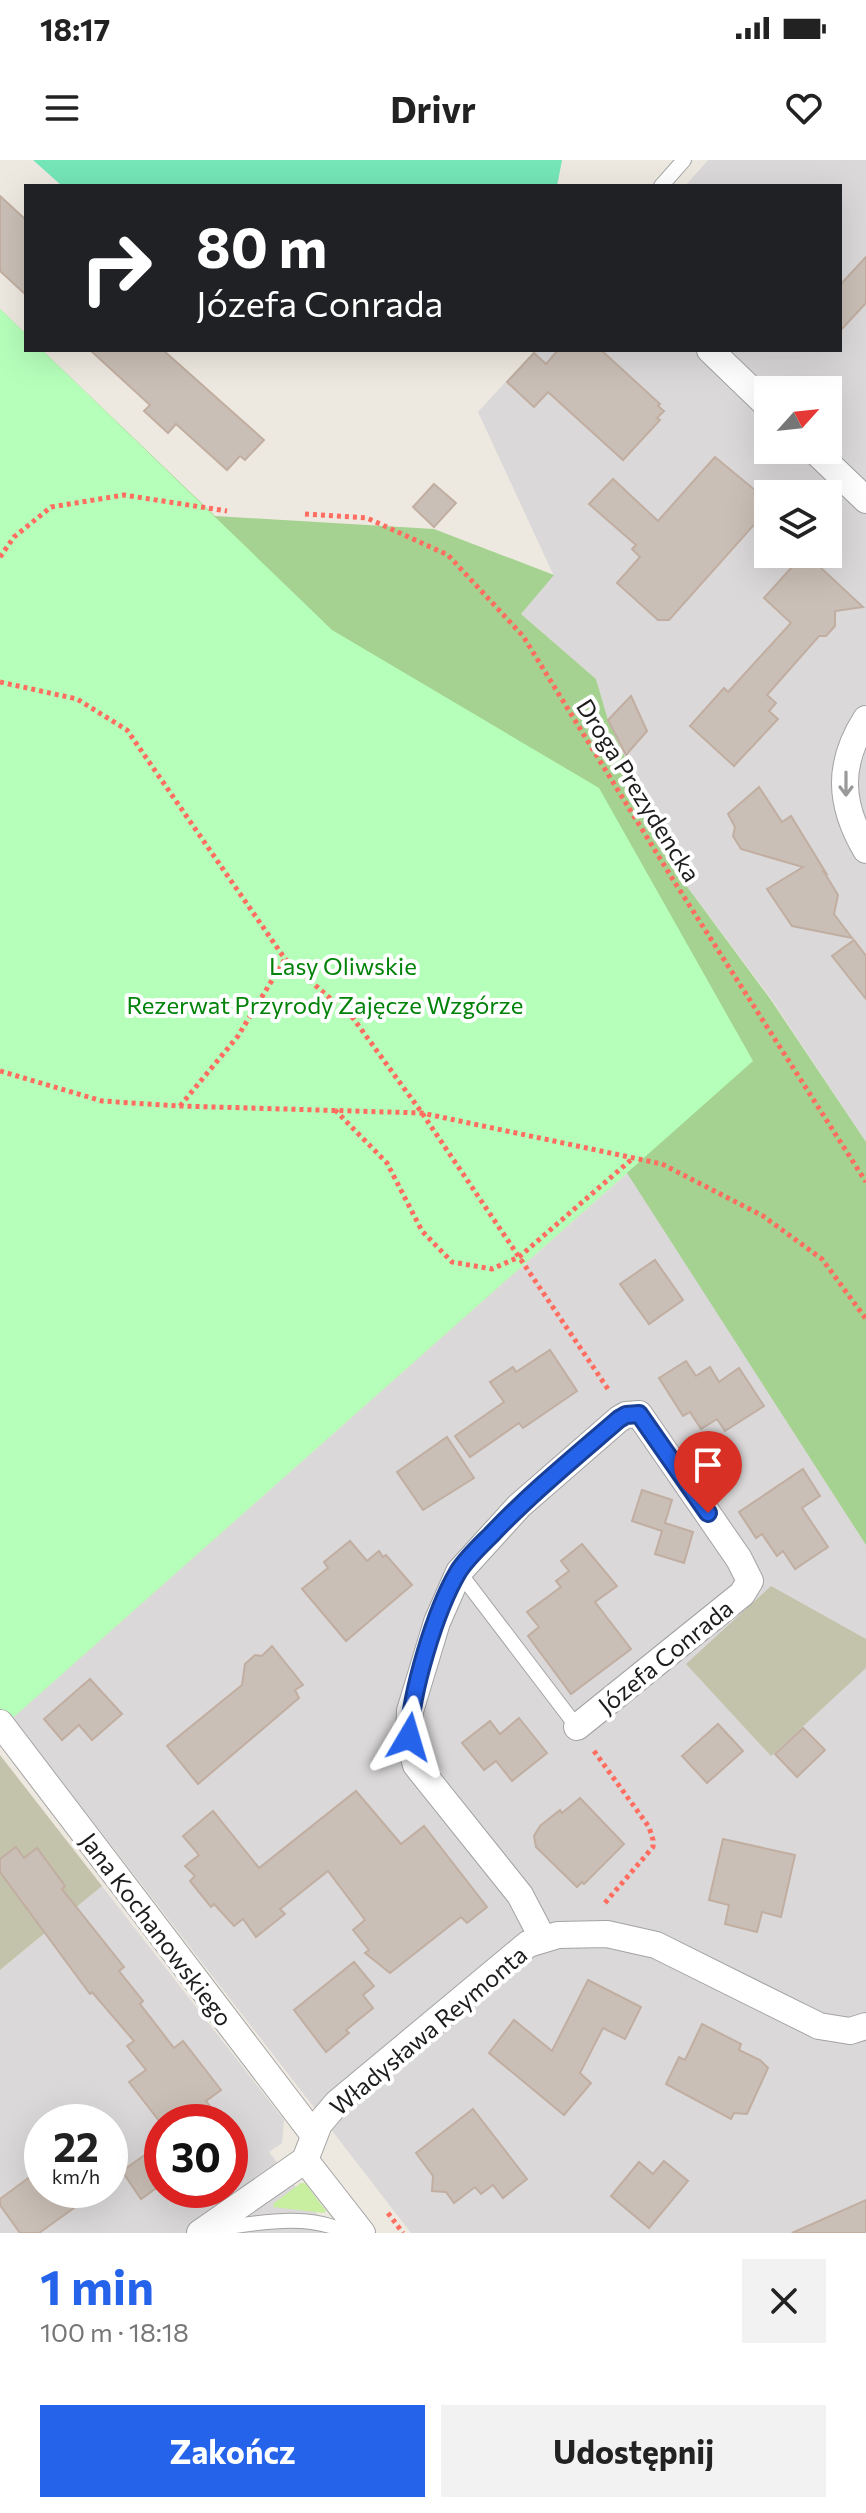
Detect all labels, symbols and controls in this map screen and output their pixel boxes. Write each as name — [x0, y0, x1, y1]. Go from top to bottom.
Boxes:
text: 18:17 — [40, 10, 110, 47]
icon: menu — [40, 86, 84, 130]
text: Drivr — [390, 86, 476, 130]
icon: heart — [782, 86, 826, 130]
text: 80 m — [196, 211, 327, 280]
icon: right — [64, 216, 168, 320]
text: Józefa Conrada — [196, 280, 443, 324]
north arrow — [754, 376, 842, 464]
map controls — [754, 376, 842, 568]
button: layers — [754, 480, 842, 568]
street label: Droga Prezydencka — [571, 693, 707, 887]
one-way arrow — [838, 770, 854, 797]
park label: Lasy Oliwskie — [269, 951, 417, 980]
park label: Rezerwat Przyrody Zajęcze Wzgórze — [127, 990, 523, 1019]
pin — [674, 1431, 742, 1513]
icon: arrive — [686, 1443, 730, 1487]
street label: Józefa Conrada — [592, 1593, 738, 1719]
position arrow — [367, 1695, 451, 1779]
street label: Jana Kochanowskiego — [75, 1826, 239, 2032]
street label: Władysława Reymonta — [324, 1939, 532, 2121]
speed limit sign: 30 — [144, 2104, 248, 2208]
text: 22 — [53, 2121, 99, 2170]
text: km/h — [52, 2164, 100, 2188]
text: 1 min — [40, 2256, 154, 2315]
button: close — [742, 2259, 826, 2343]
text: 100 m · 18:18 — [40, 2316, 189, 2347]
button: Zakończ — [40, 2405, 425, 2497]
button: Udostępnij — [441, 2405, 826, 2497]

